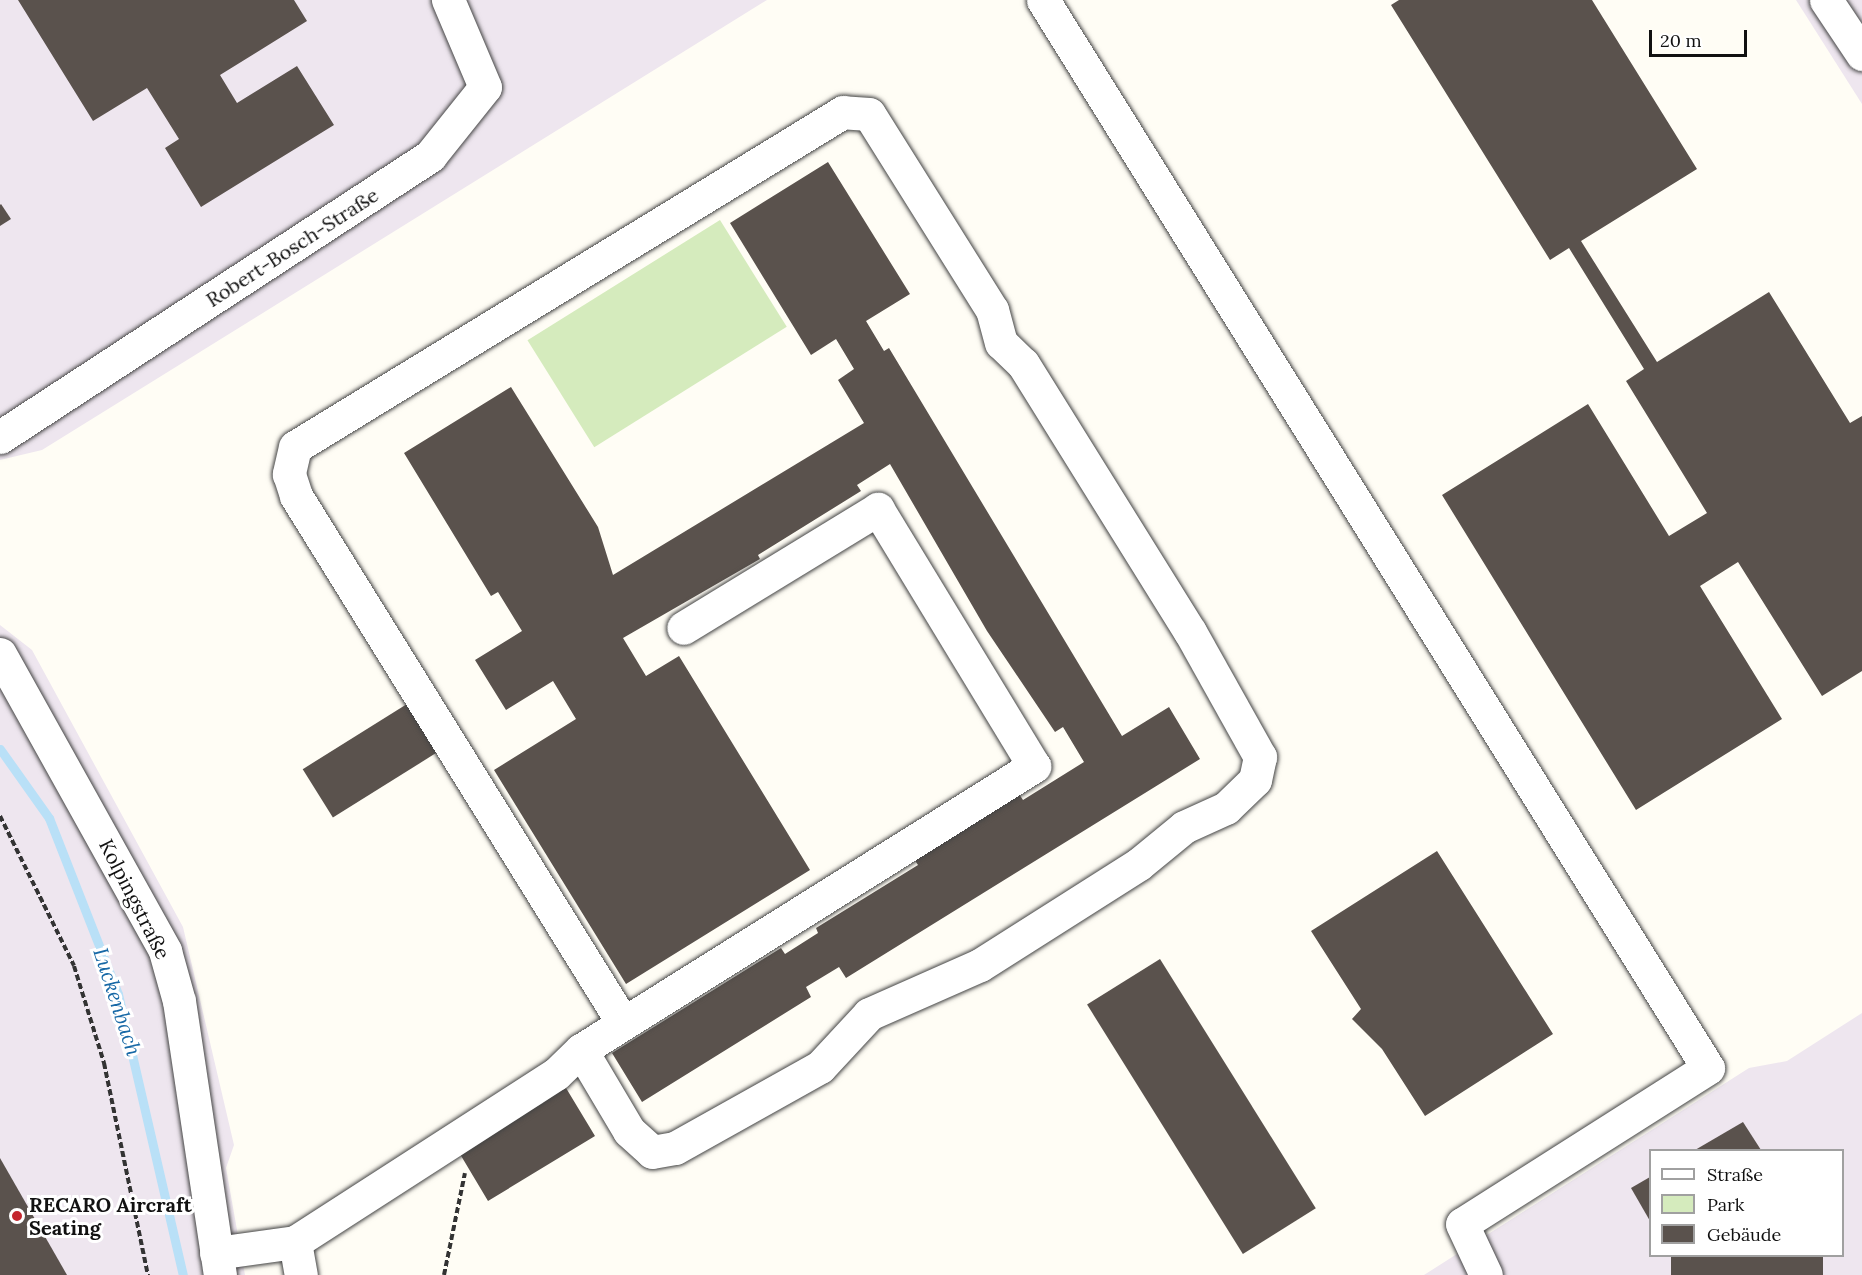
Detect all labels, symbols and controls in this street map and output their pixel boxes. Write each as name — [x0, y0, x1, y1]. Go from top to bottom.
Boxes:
scale bar — [1652, 18, 1750, 56]
text: 20 m — [1660, 29, 1702, 52]
street label: Robert-Bosch-Straße — [201, 182, 383, 312]
street label: Kolpingstraße — [94, 835, 176, 963]
water label: Luckenbach — [88, 945, 146, 1059]
legend — [1649, 1149, 1844, 1257]
text: Straße — [1707, 1163, 1763, 1186]
place label: RECARO Aircraft Seating — [29, 1192, 192, 1239]
text: Park — [1707, 1193, 1744, 1216]
marker: RECARO Aircraft Seating — [10, 1209, 24, 1223]
text: Gebäude — [1707, 1223, 1781, 1246]

